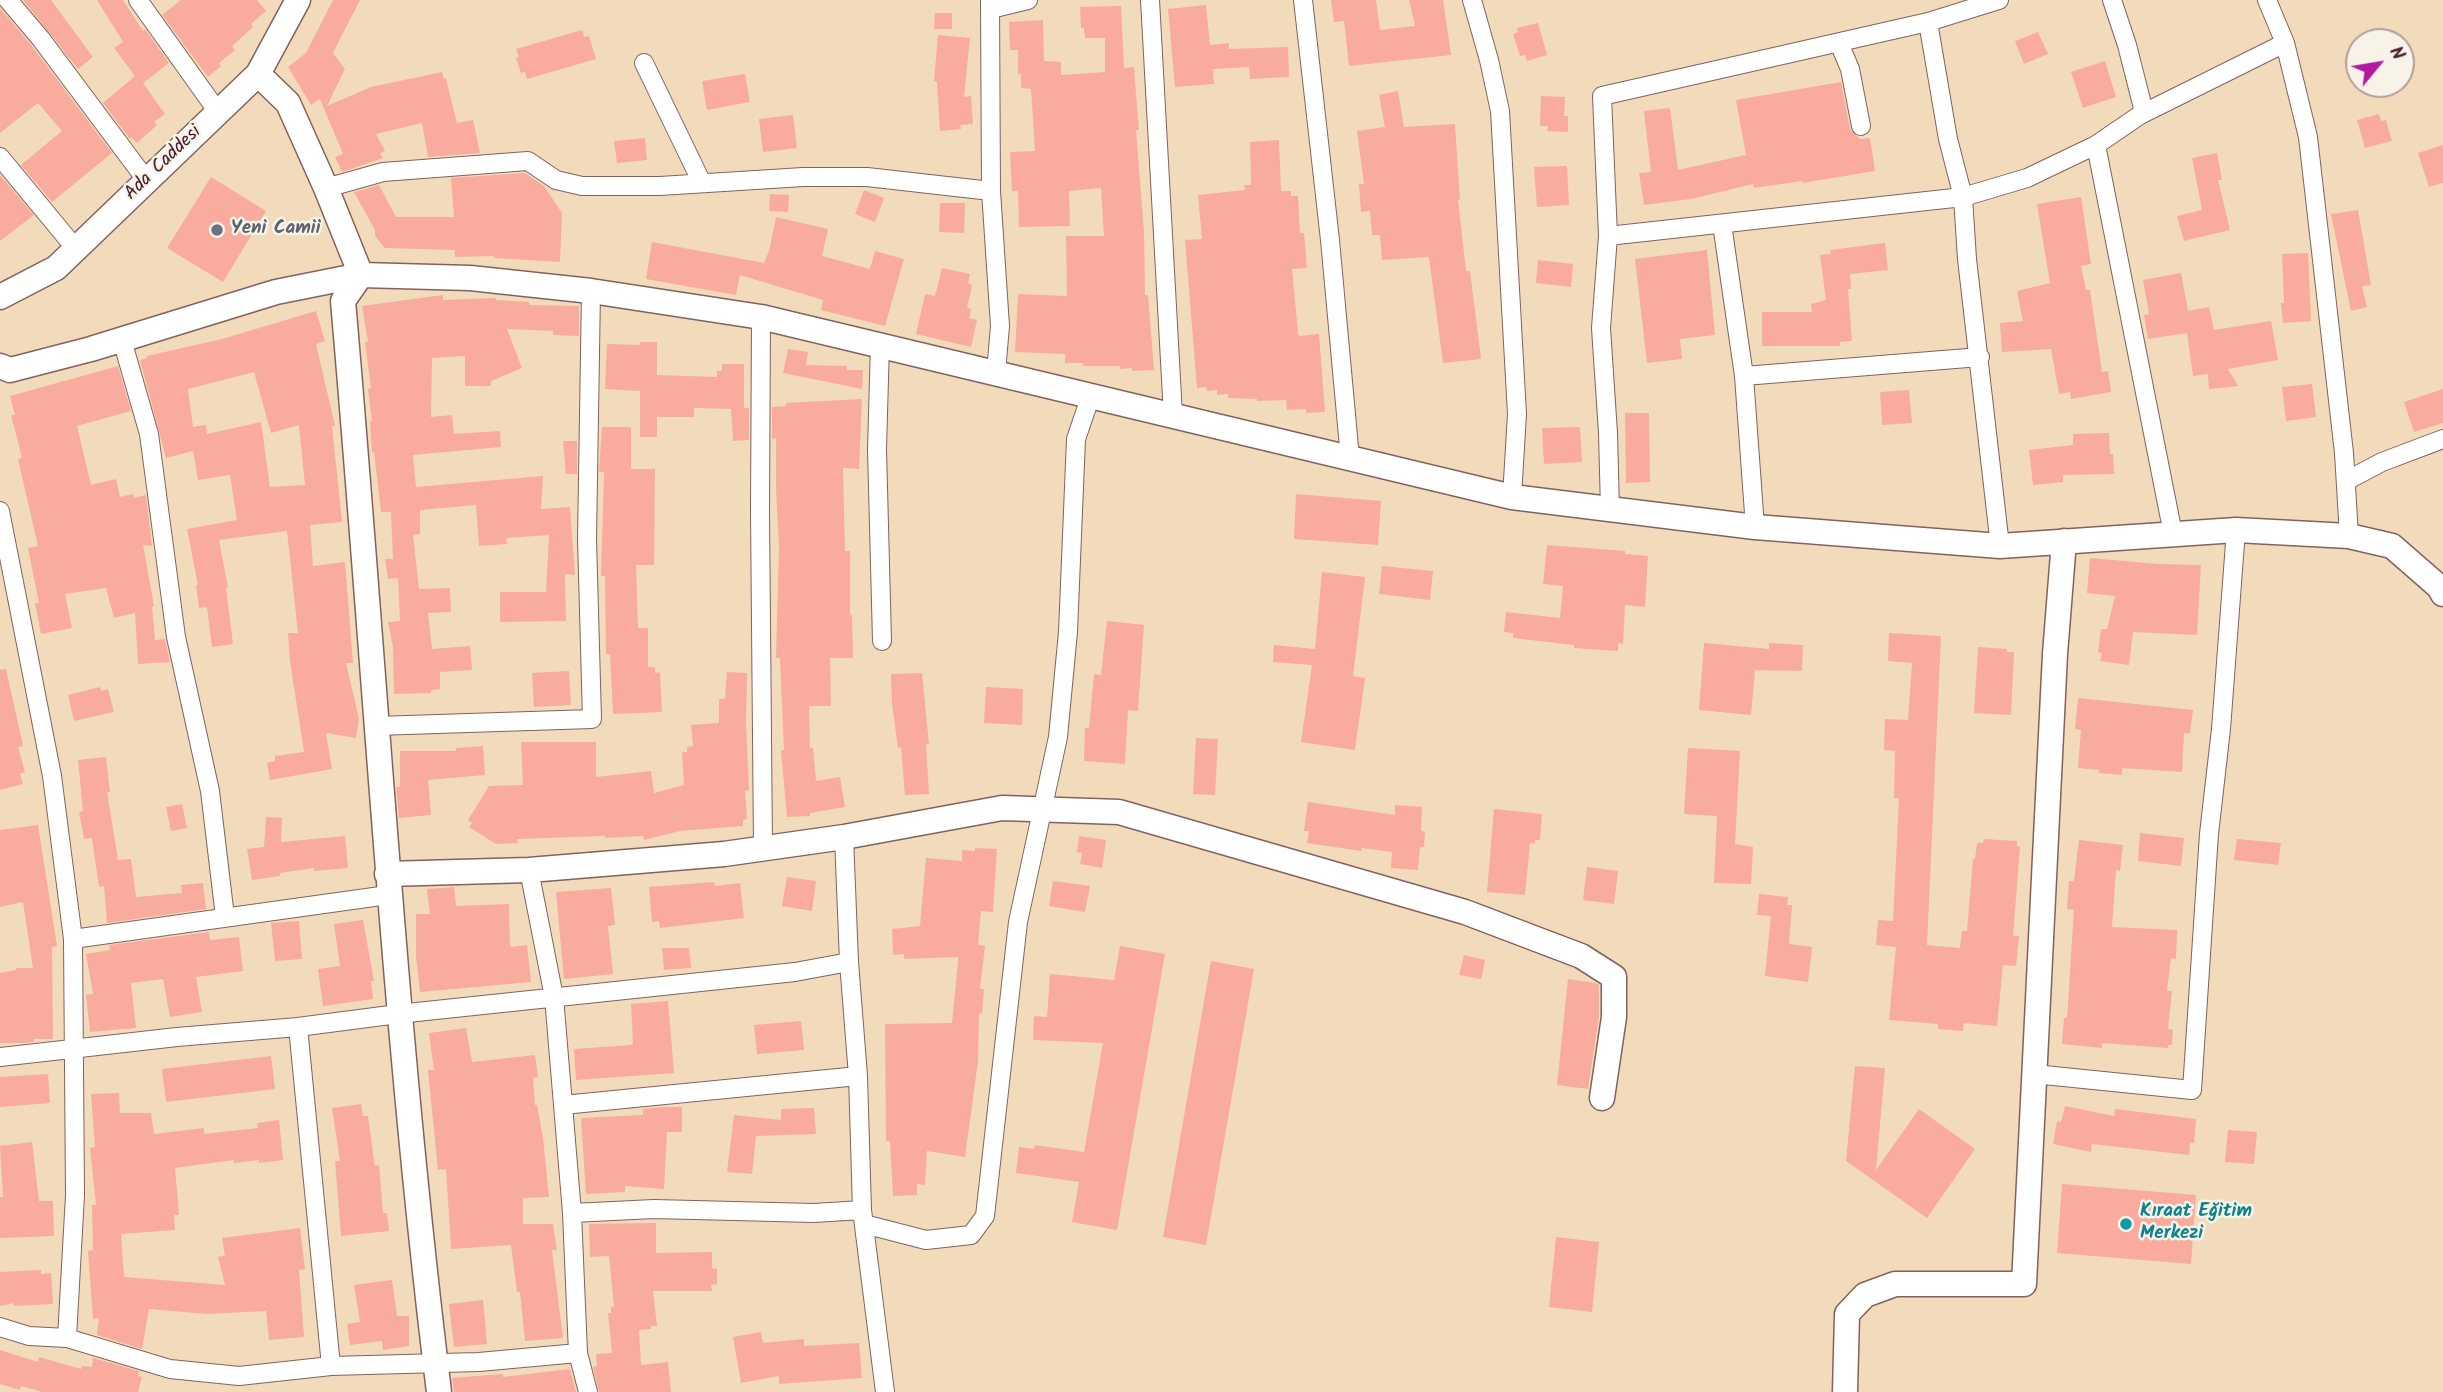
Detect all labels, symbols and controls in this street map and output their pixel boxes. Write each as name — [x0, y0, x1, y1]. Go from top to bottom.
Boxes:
north arrow — [2345, 28, 2415, 98]
text: N — [2380, 41, 2412, 66]
street label: Ada Caddesi — [121, 122, 207, 206]
place label: Yeni Camii — [231, 219, 321, 241]
marker: Yeni Camii — [209, 222, 225, 238]
place label: Kıraat Eğitim Merkezi — [2140, 1202, 2252, 1246]
marker: Kıraat Eğitim Merkezi — [2118, 1216, 2134, 1232]

